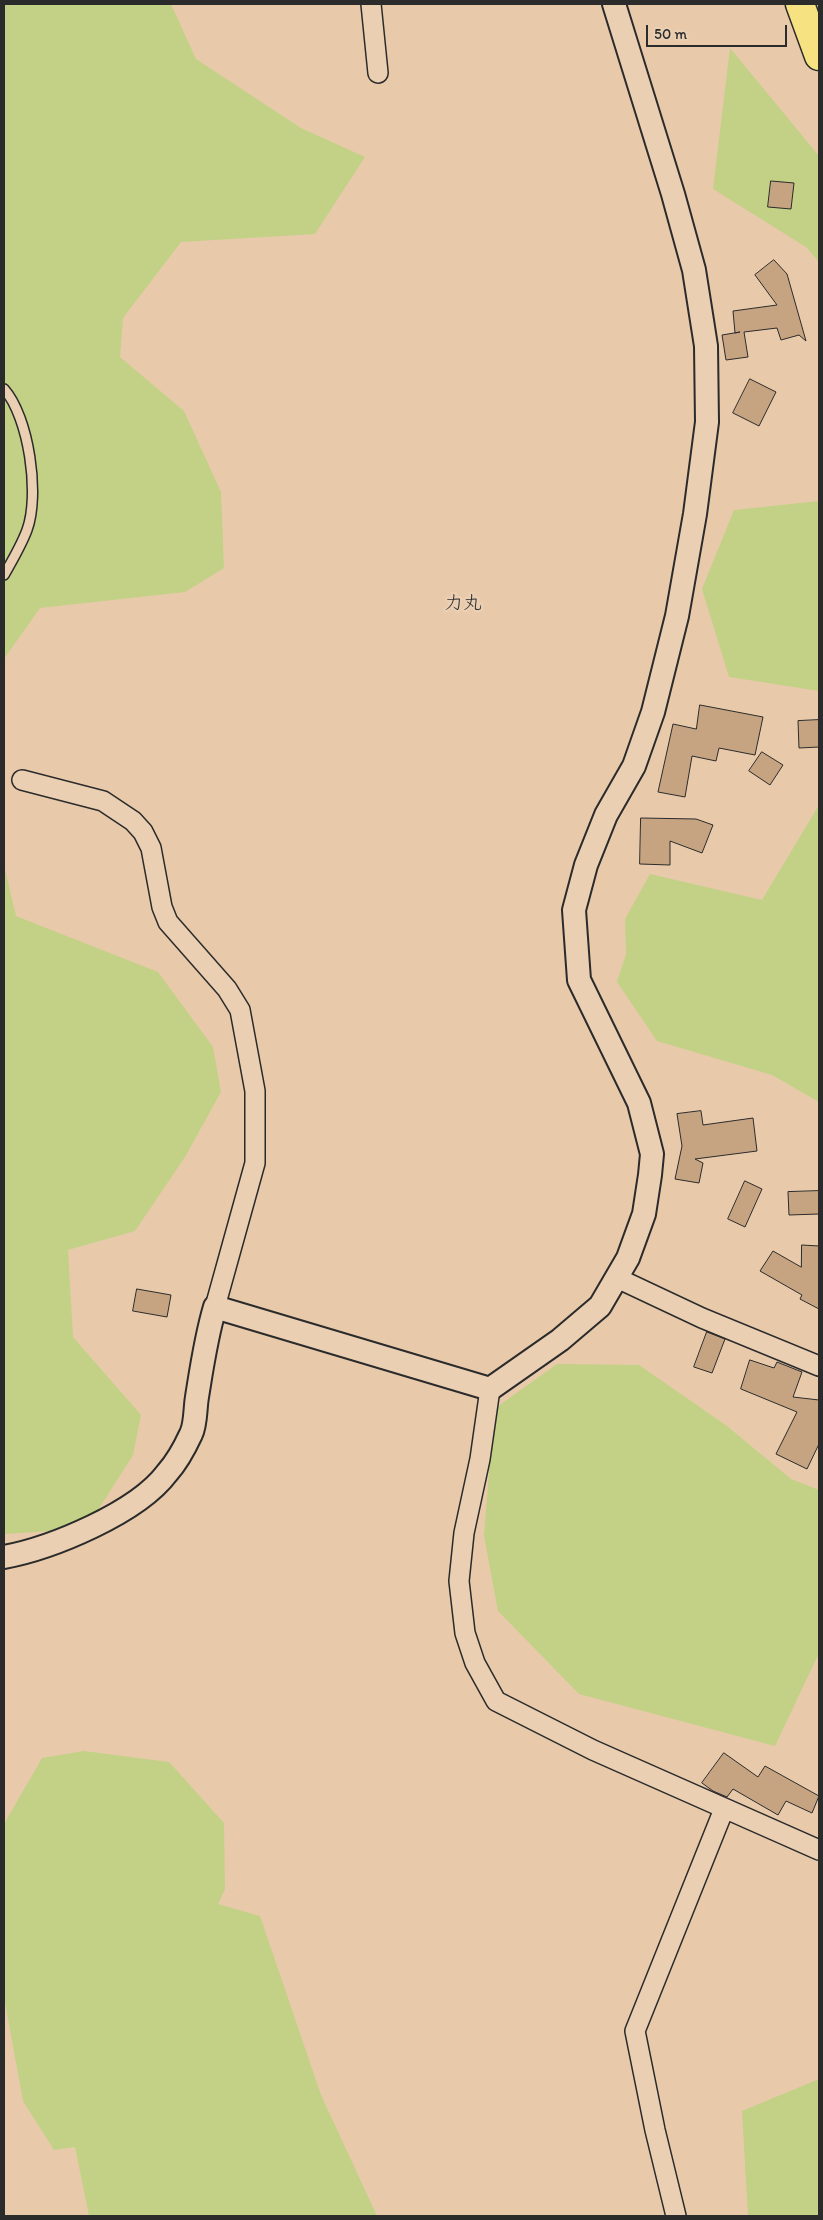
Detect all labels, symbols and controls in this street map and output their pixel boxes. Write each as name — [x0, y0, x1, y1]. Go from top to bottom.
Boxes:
scale bar — [648, 15, 789, 47]
text: 50 m — [654, 25, 687, 43]
district label: 力丸 — [444, 593, 482, 615]

